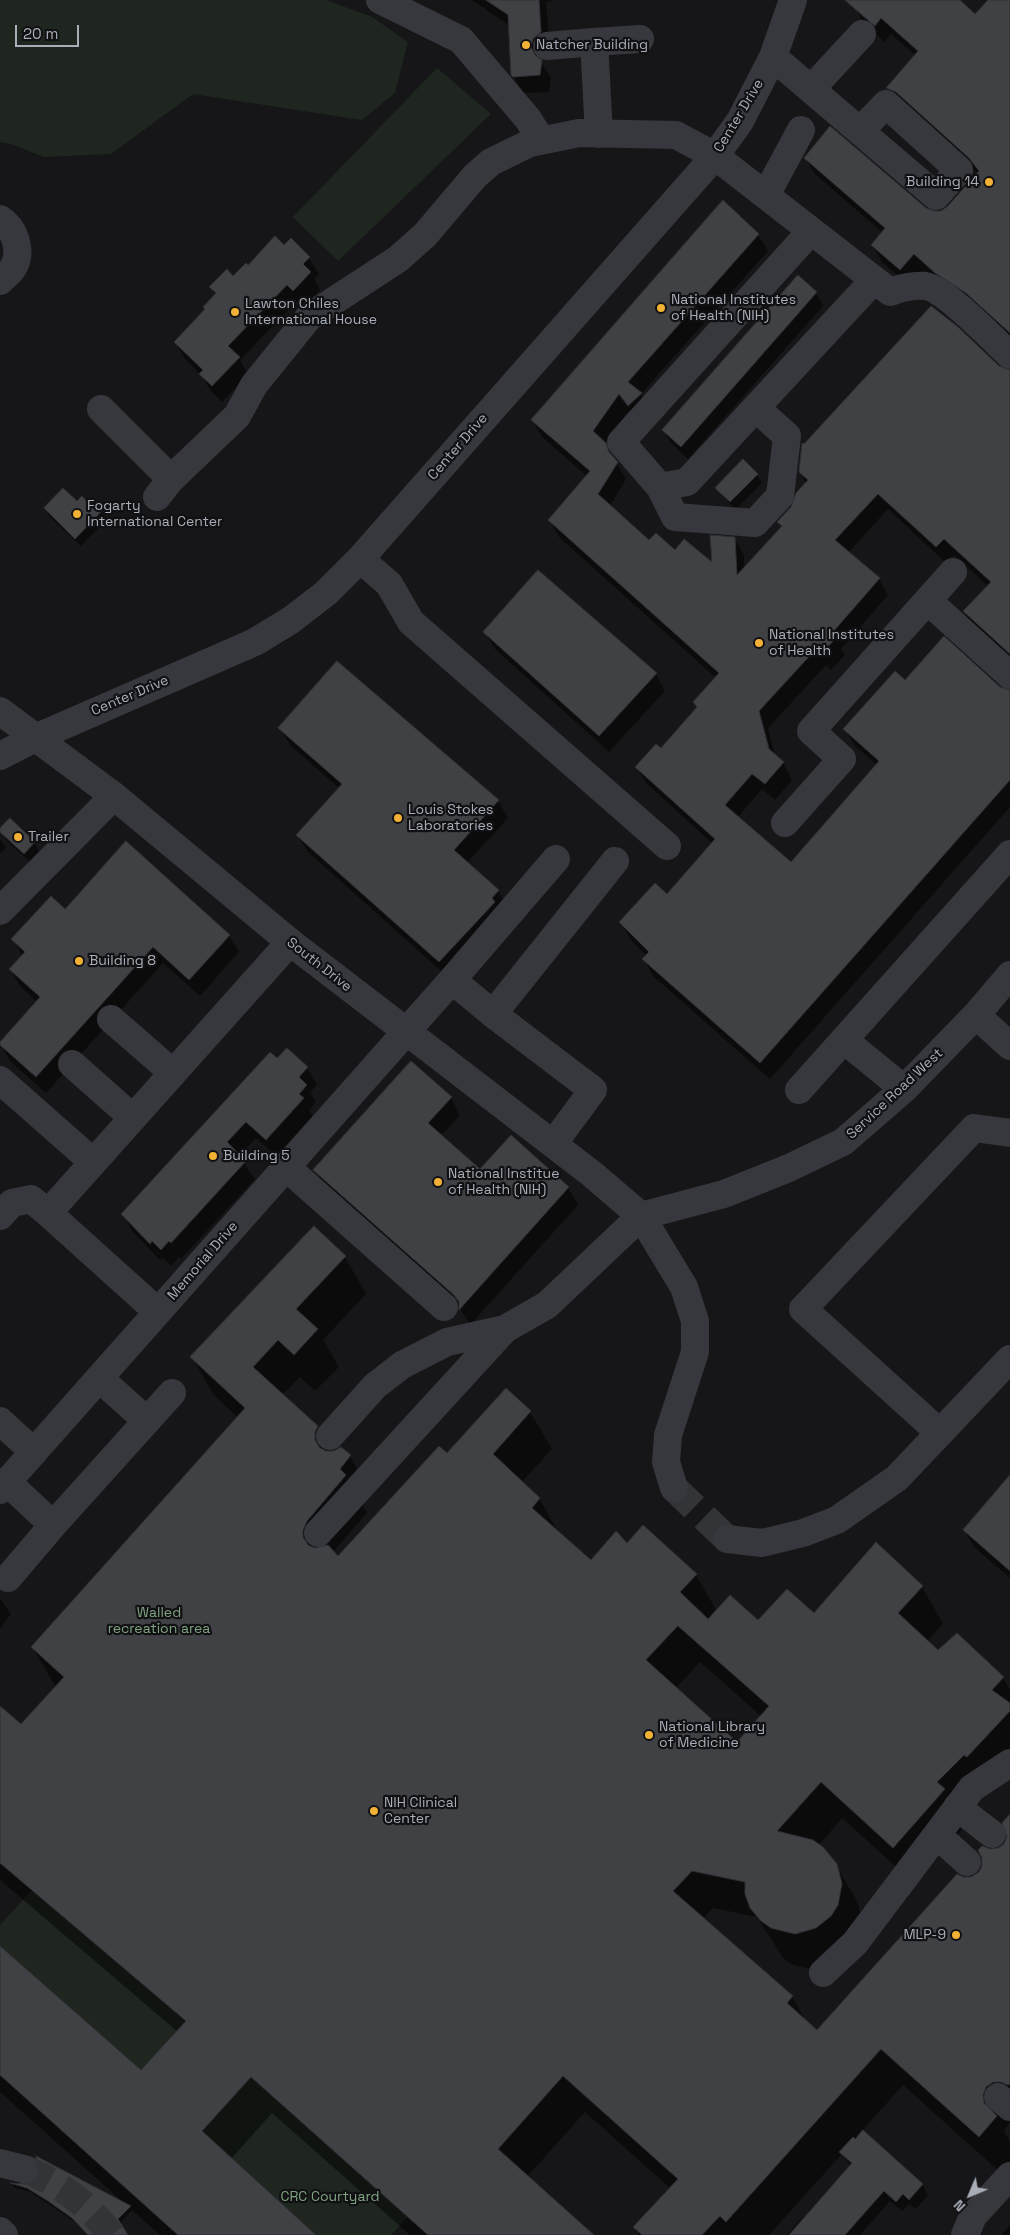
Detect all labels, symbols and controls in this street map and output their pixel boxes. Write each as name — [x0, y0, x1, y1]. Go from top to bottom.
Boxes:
scale bar — [18, 15, 81, 47]
text: 20 m — [23, 24, 58, 43]
place label: Natcher Building — [536, 37, 648, 53]
marker: Natcher Building — [520, 39, 532, 51]
street label: Center Drive — [711, 76, 767, 156]
place label: Building 14 — [906, 174, 979, 190]
marker: Building 14 — [983, 176, 995, 188]
place label: National Institutes of Health (NIH) — [671, 292, 796, 324]
place label: Lawton Chiles International House — [245, 296, 377, 328]
marker: National Institutes of Health (NIH) — [655, 302, 667, 314]
marker: Lawton Chiles International House — [229, 306, 241, 318]
street label: Center Drive — [425, 410, 491, 484]
place label: Fogarty International Center — [87, 498, 222, 530]
marker: Fogarty International Center — [71, 508, 83, 520]
place label: National Institutes of Health — [769, 627, 894, 660]
marker: National Institutes of Health — [753, 637, 765, 649]
street label: Center Drive — [89, 672, 171, 720]
place label: Louis Stokes Laboratories — [408, 802, 493, 834]
marker: Louis Stokes Laboratories — [392, 812, 404, 824]
place label: Trailer — [28, 829, 69, 845]
marker: Trailer — [12, 831, 24, 843]
street label: South Drive — [283, 934, 355, 996]
place label: Building 8 — [89, 953, 156, 969]
marker: Building 8 — [73, 955, 85, 967]
street label: Service Road West — [843, 1045, 947, 1143]
place label: Building 5 — [223, 1148, 290, 1164]
marker: Building 5 — [207, 1150, 219, 1162]
place label: National Institue of Health (NIH) — [448, 1166, 559, 1198]
marker: National Institue of Health (NIH) — [432, 1176, 444, 1188]
street label: Memorial Drive — [164, 1218, 242, 1304]
park label: Walled recreation area — [108, 1605, 210, 1638]
place label: National Library of Medicine — [659, 1719, 765, 1751]
marker: National Library of Medicine — [643, 1729, 655, 1741]
place label: NIH Clinical Center — [384, 1795, 457, 1828]
marker: NIH Clinical Center — [368, 1805, 380, 1817]
place label: MLP-9 — [903, 1927, 946, 1943]
marker: MLP-9 — [950, 1929, 962, 1941]
north arrow — [945, 2170, 995, 2220]
park label: CRC Courtyard — [281, 2189, 379, 2205]
text: N — [950, 2196, 969, 2215]

